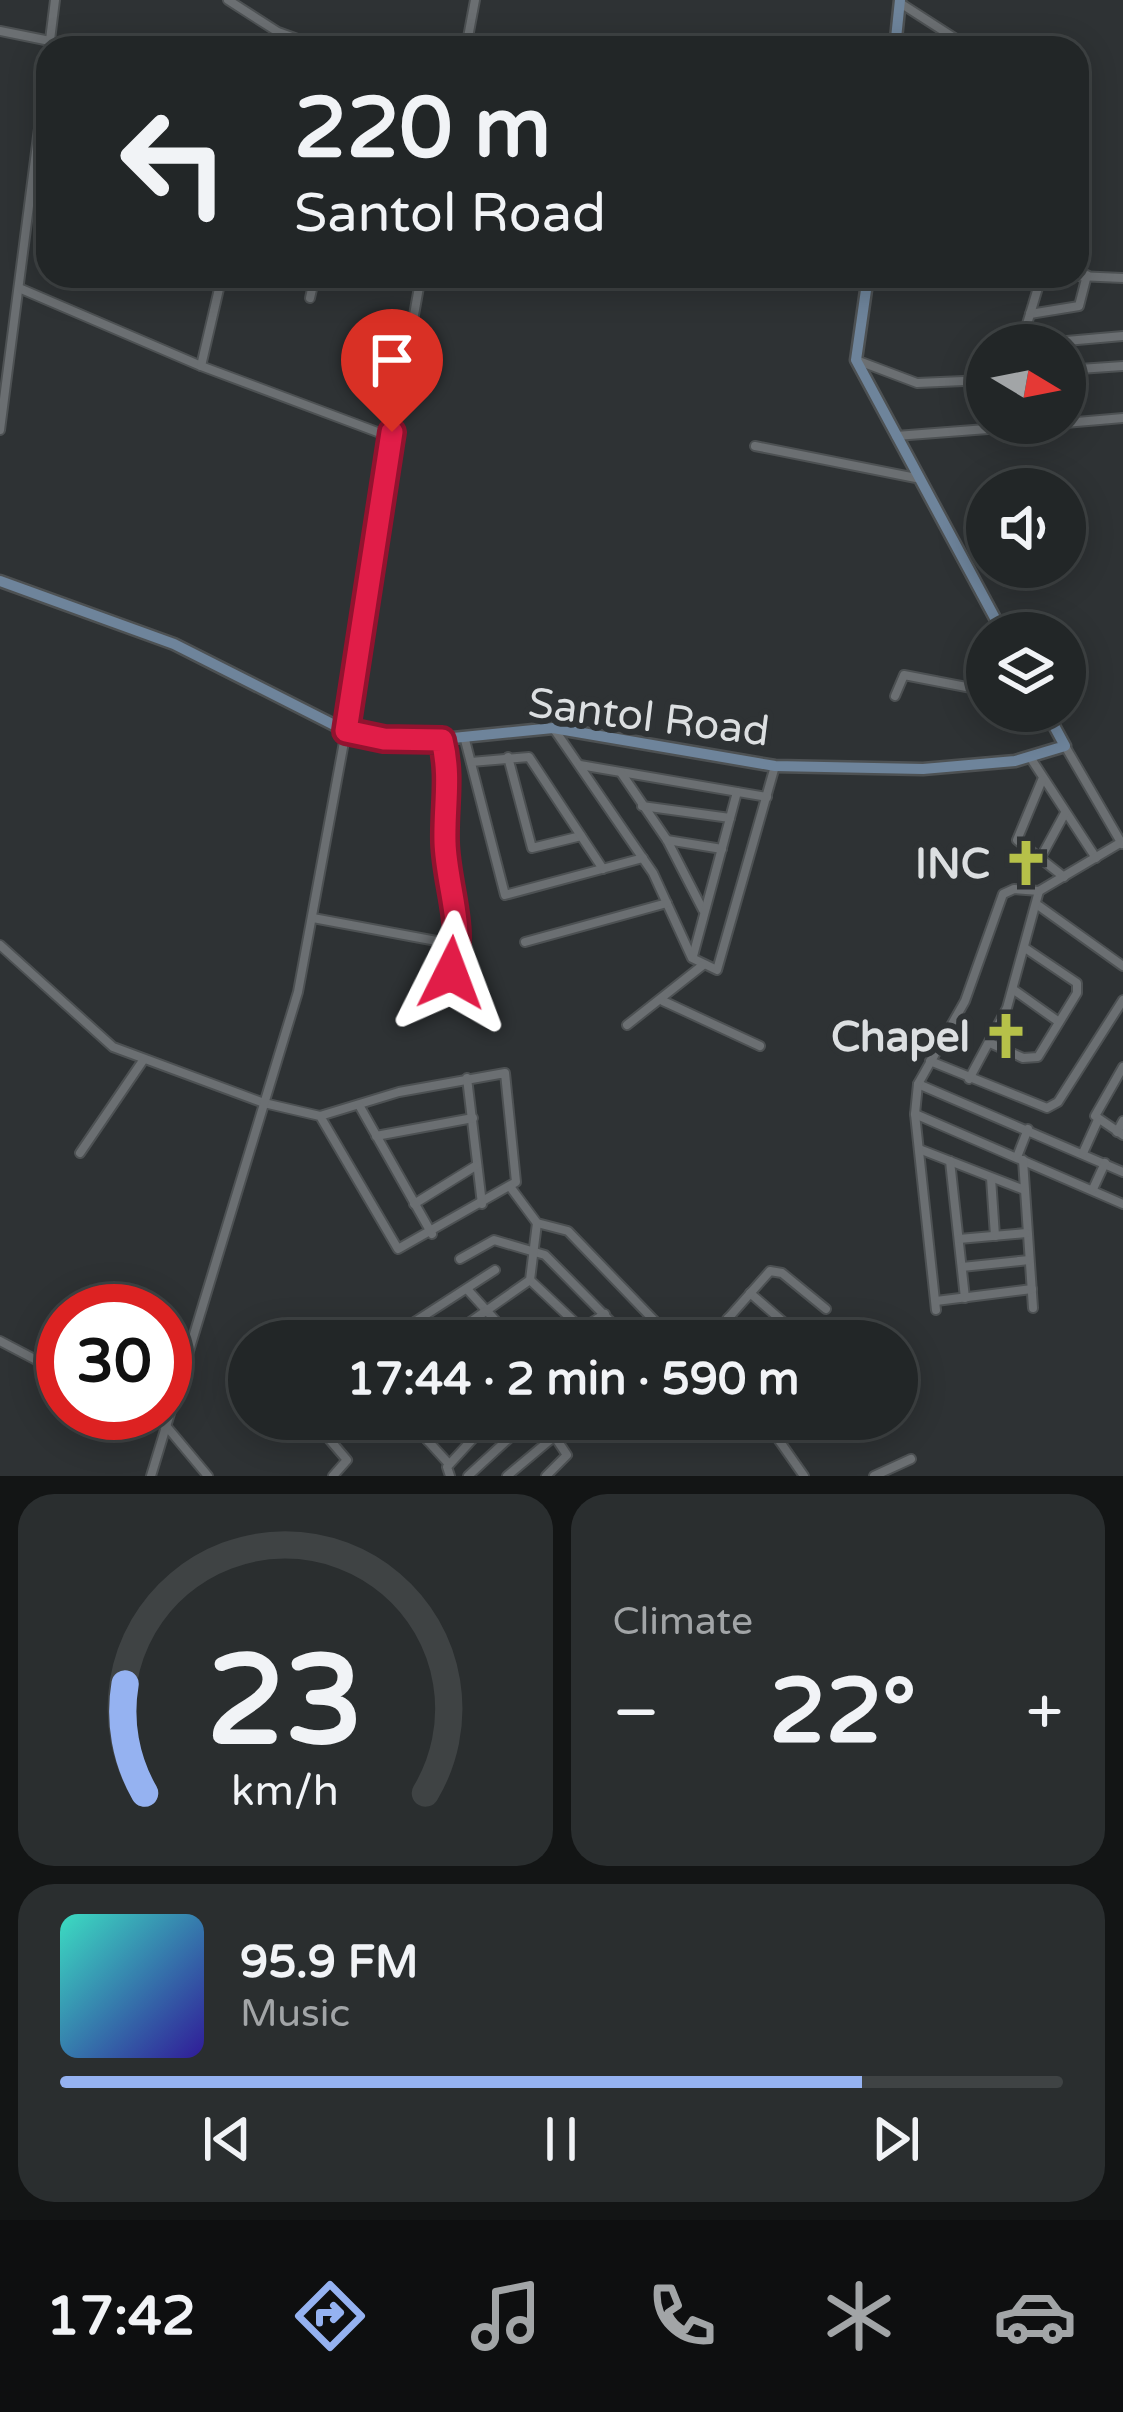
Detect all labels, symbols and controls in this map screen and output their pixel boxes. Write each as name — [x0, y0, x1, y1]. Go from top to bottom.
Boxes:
text: 220 m — [294, 79, 551, 180]
icon: left — [96, 84, 252, 240]
text: Santol Road — [294, 181, 606, 246]
pin — [341, 309, 443, 432]
north arrow — [966, 324, 1086, 444]
map controls — [966, 324, 1086, 732]
icon: arrive — [359, 327, 425, 393]
button: sound — [966, 468, 1086, 588]
button: layers — [966, 612, 1086, 732]
street label: Santol Road — [525, 677, 772, 758]
church icon: INC — [1001, 838, 1051, 888]
place label: INC — [915, 839, 990, 890]
position arrow — [388, 910, 514, 1036]
church icon: Chapel — [981, 1011, 1031, 1061]
place label: Chapel — [831, 1012, 970, 1063]
speed limit sign: 30 — [36, 1284, 192, 1440]
text: 17:44 · 2 min · 590 m — [347, 1353, 799, 1407]
text: Climate — [613, 1598, 753, 1645]
text: 23 — [207, 1627, 364, 1778]
text: 22° — [769, 1658, 916, 1767]
text: − — [613, 1673, 660, 1753]
text: + — [1026, 1673, 1063, 1753]
text: km/h — [231, 1766, 339, 1817]
text: 95.9 FM — [240, 1936, 419, 1990]
text: Music — [240, 1990, 350, 2037]
icon: previous — [194, 2106, 260, 2172]
icon: pause — [528, 2106, 594, 2172]
icon: next — [863, 2106, 929, 2172]
icon: directions — [288, 2274, 372, 2358]
icon: music — [464, 2274, 548, 2358]
icon: phone — [640, 2274, 724, 2358]
icon: climate — [817, 2274, 901, 2358]
icon: car — [993, 2274, 1077, 2358]
text: 17:42 — [46, 2284, 196, 2349]

